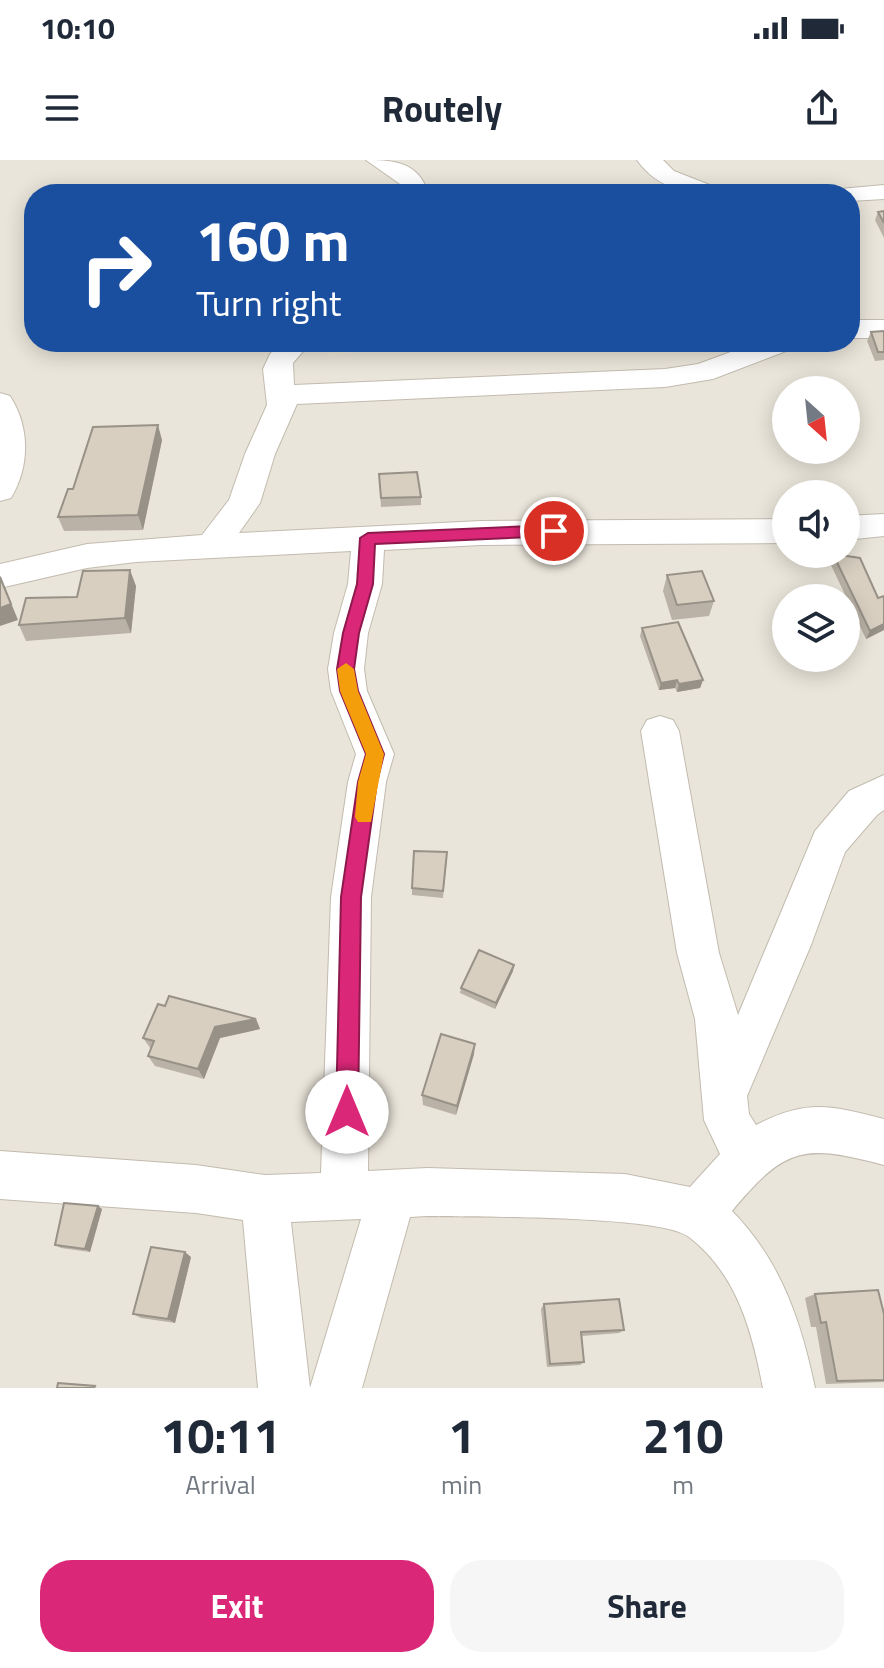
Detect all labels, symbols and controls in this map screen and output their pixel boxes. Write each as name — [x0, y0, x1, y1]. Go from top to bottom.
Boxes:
text: 10:10 — [40, 5, 115, 51]
text: Routely — [382, 81, 502, 136]
icon: menu — [40, 86, 84, 130]
icon: share — [800, 86, 844, 130]
text: 160 m — [196, 198, 349, 283]
icon: right — [64, 216, 168, 320]
text: Turn right — [196, 275, 341, 330]
north arrow — [772, 376, 860, 464]
map controls — [772, 376, 860, 672]
button: sound — [772, 480, 860, 568]
pin — [520, 497, 588, 565]
icon: arrive — [532, 509, 576, 553]
button: layers — [772, 584, 860, 672]
position arrow — [305, 1070, 389, 1154]
text: 10:11 — [161, 1399, 280, 1472]
text: 1 — [448, 1399, 475, 1472]
text: 210 — [643, 1399, 723, 1472]
text: Arrival — [185, 1465, 256, 1504]
text: min — [441, 1465, 482, 1504]
text: m — [672, 1465, 694, 1504]
button: Exit — [40, 1560, 434, 1652]
button: Share — [450, 1560, 844, 1652]

